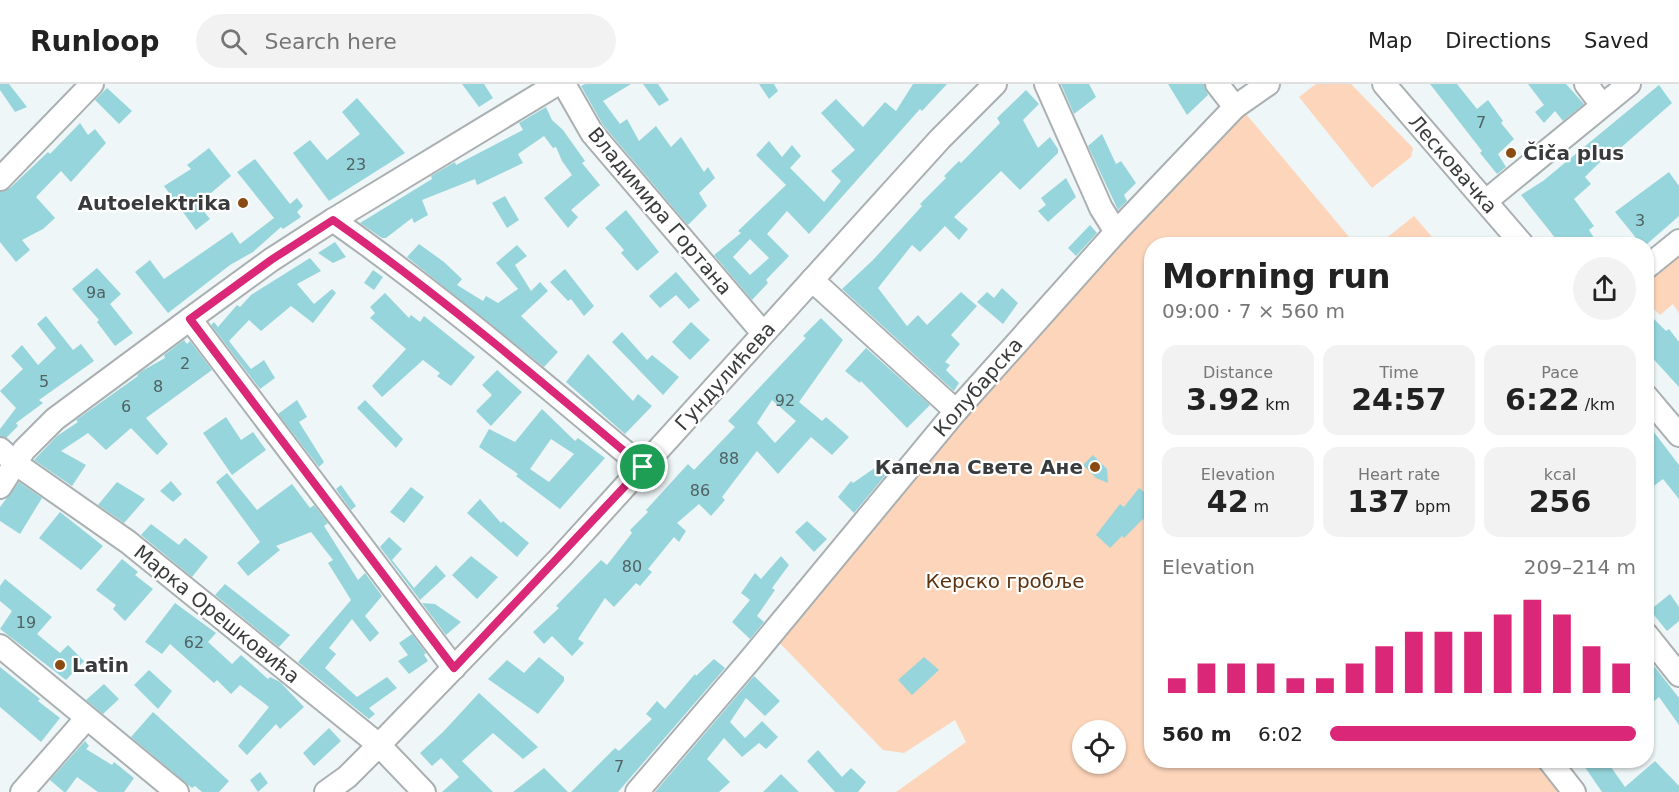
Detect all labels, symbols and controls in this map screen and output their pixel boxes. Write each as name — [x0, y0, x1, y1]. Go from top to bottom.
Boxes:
search box — [196, 14, 616, 68]
text: Runloop — [30, 25, 160, 58]
icon: search — [217, 25, 250, 58]
text: Search here — [265, 29, 397, 54]
text: Map — [1368, 29, 1412, 53]
text: Directions — [1445, 29, 1551, 53]
text: Saved — [1584, 29, 1649, 53]
street label: Лесковачка — [1404, 110, 1502, 218]
house number: 7 — [1476, 113, 1486, 132]
street label: Владимира Гортана — [583, 122, 737, 300]
place label: Čiča plus — [1523, 141, 1624, 165]
marker: Čiča plus — [1504, 146, 1518, 160]
house number: 23 — [346, 155, 366, 174]
place label: Autoelektrika — [78, 191, 231, 215]
marker: Autoelektrika — [236, 196, 250, 210]
house number: 3 — [1635, 211, 1645, 230]
text: Morning run — [1162, 257, 1390, 296]
button: share — [1573, 257, 1636, 320]
house number: 9a — [86, 283, 106, 302]
text: 09:00 · 7 × 560 m — [1162, 299, 1345, 323]
street label: Гундулићева — [670, 317, 780, 435]
street label: Колубарска — [928, 332, 1028, 442]
house number: 2 — [180, 354, 190, 373]
text: Distance — [1203, 363, 1273, 382]
text: Time — [1379, 363, 1419, 382]
text: Pace — [1541, 363, 1579, 382]
house number: 5 — [39, 372, 49, 391]
house number: 8 — [153, 377, 163, 396]
text: 3.92 — [1186, 382, 1260, 417]
text: 24:57 — [1351, 382, 1447, 417]
text: 6:22 — [1505, 382, 1580, 417]
house number: 92 — [775, 391, 795, 410]
text: km — [1260, 395, 1290, 414]
text: /km — [1580, 395, 1615, 414]
house number: 6 — [121, 397, 131, 416]
pin — [617, 441, 668, 492]
house number: 88 — [719, 449, 739, 468]
icon: arrive — [626, 450, 659, 483]
place label: Капела Свете Ане — [875, 455, 1083, 479]
marker: Капела Свете Ане — [1088, 460, 1102, 474]
text: Elevation — [1201, 465, 1275, 484]
text: Heart rate — [1358, 465, 1440, 484]
text: kcal — [1544, 465, 1576, 484]
house number: 86 — [690, 481, 710, 500]
text: 42 — [1207, 484, 1249, 519]
text: 137 — [1347, 484, 1410, 519]
text: 256 — [1529, 484, 1591, 519]
text: m — [1249, 497, 1269, 516]
text: bpm — [1410, 497, 1451, 516]
street label: Марка Орешковића — [129, 540, 305, 688]
text: Elevation — [1162, 555, 1255, 579]
text: 209–214 m — [1524, 555, 1636, 579]
house number: 80 — [622, 557, 642, 576]
park label: Керско гробље — [926, 569, 1085, 593]
house number: 19 — [16, 613, 36, 632]
house number: 62 — [184, 633, 204, 652]
place label: Latin — [72, 653, 129, 677]
marker: Latin — [53, 658, 67, 672]
map controls — [1072, 720, 1126, 774]
button: locate — [1072, 720, 1126, 774]
text: 560 m — [1162, 722, 1232, 746]
text: 6:02 — [1258, 722, 1303, 746]
house number: 7 — [614, 757, 624, 776]

